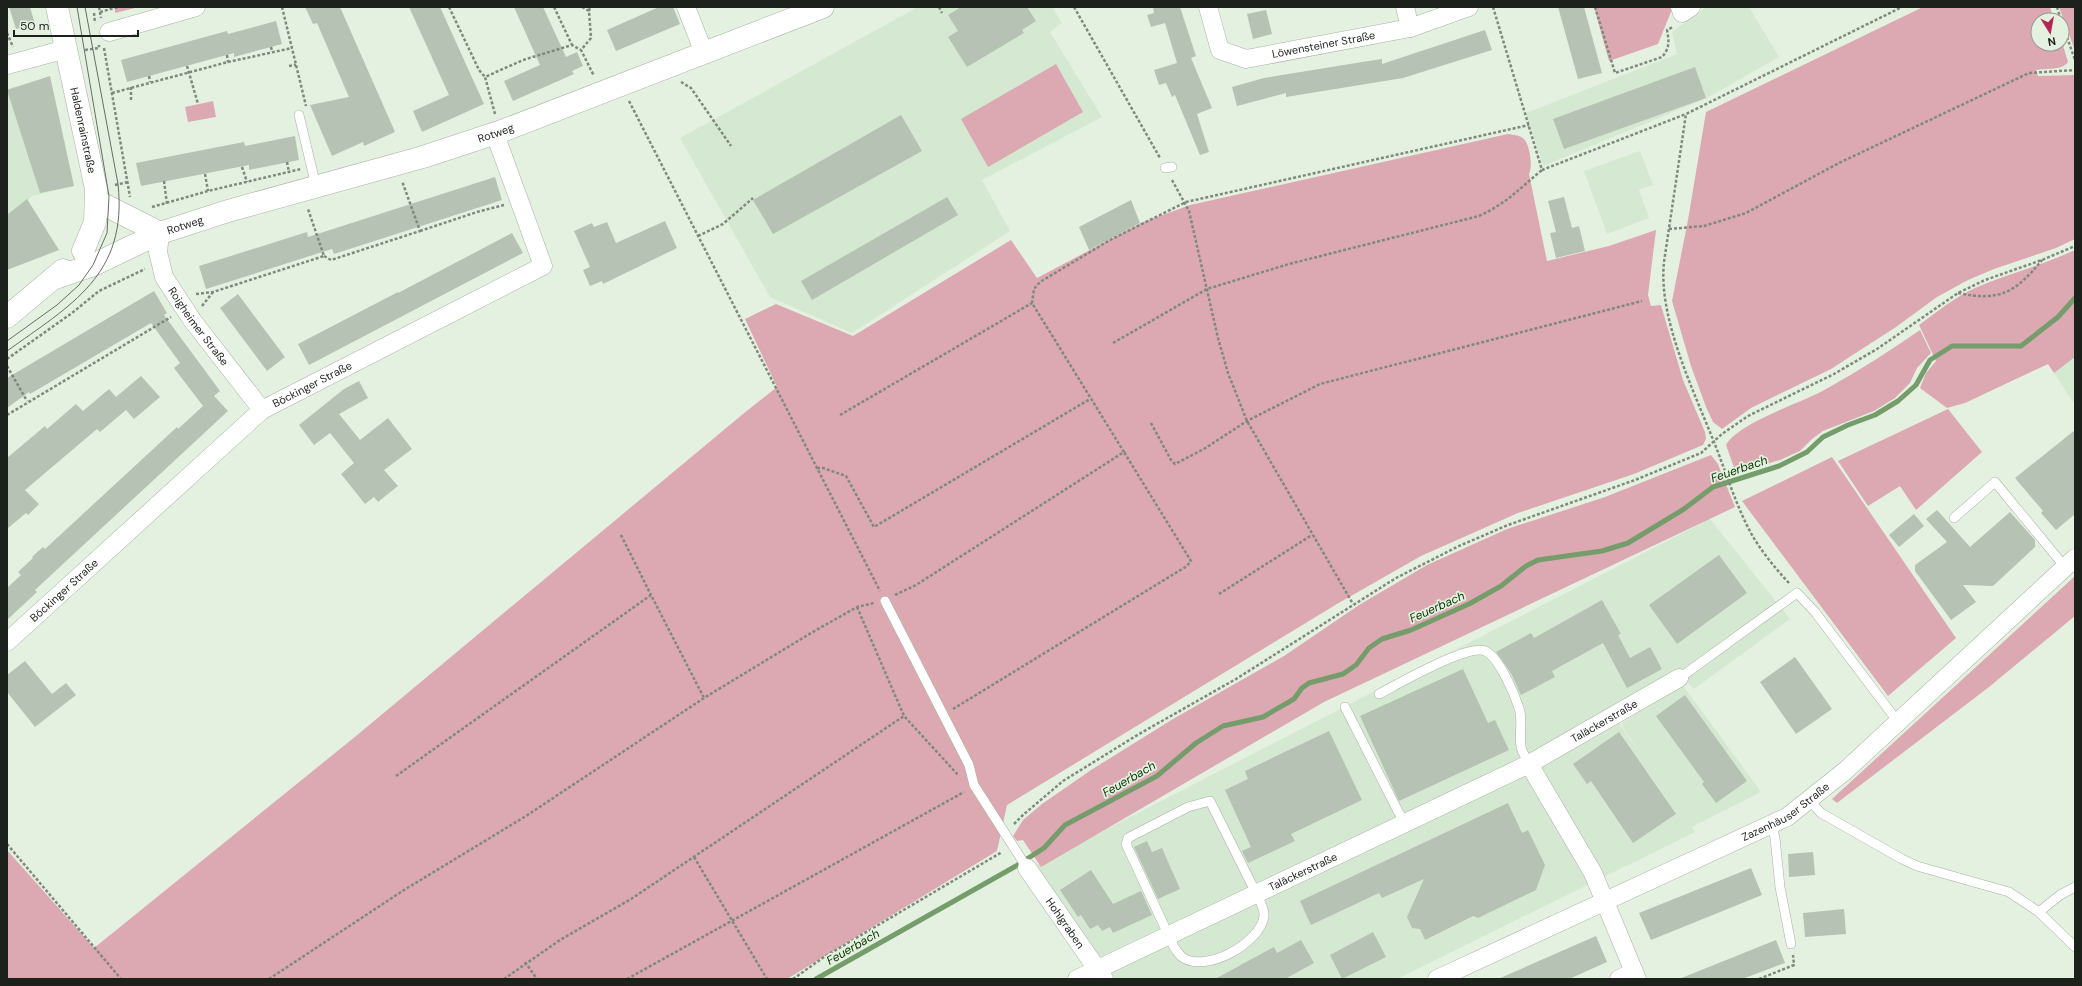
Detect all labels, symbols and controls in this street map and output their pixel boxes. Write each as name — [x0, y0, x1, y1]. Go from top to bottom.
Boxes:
scale bar — [14, 12, 138, 38]
north arrow — [2030, 12, 2070, 52]
text: 50 m — [20, 18, 49, 34]
street label: Löwensteiner Straße — [1271, 28, 1376, 61]
text: N — [2047, 34, 2057, 49]
street label: Haldenrainstraße — [67, 86, 99, 174]
street label: Rotweg — [476, 120, 516, 146]
street label: Rotweg — [165, 212, 205, 237]
street label: Roigheimer Straße — [165, 284, 232, 368]
street label: Böckinger Straße — [270, 358, 354, 410]
water label: Feuerbach — [1709, 452, 1770, 486]
street label: Böckinger Straße — [27, 556, 101, 625]
water label: Feuerbach — [1407, 588, 1467, 626]
street label: Taläckerstraße — [1568, 696, 1640, 746]
water label: Feuerbach — [1099, 757, 1159, 801]
street label: Zazenhäuser Straße — [1739, 779, 1832, 844]
street label: Taläckerstraße — [1266, 849, 1339, 894]
street label: Hohlgraben — [1043, 895, 1088, 951]
water label: Feuerbach — [823, 925, 883, 969]

